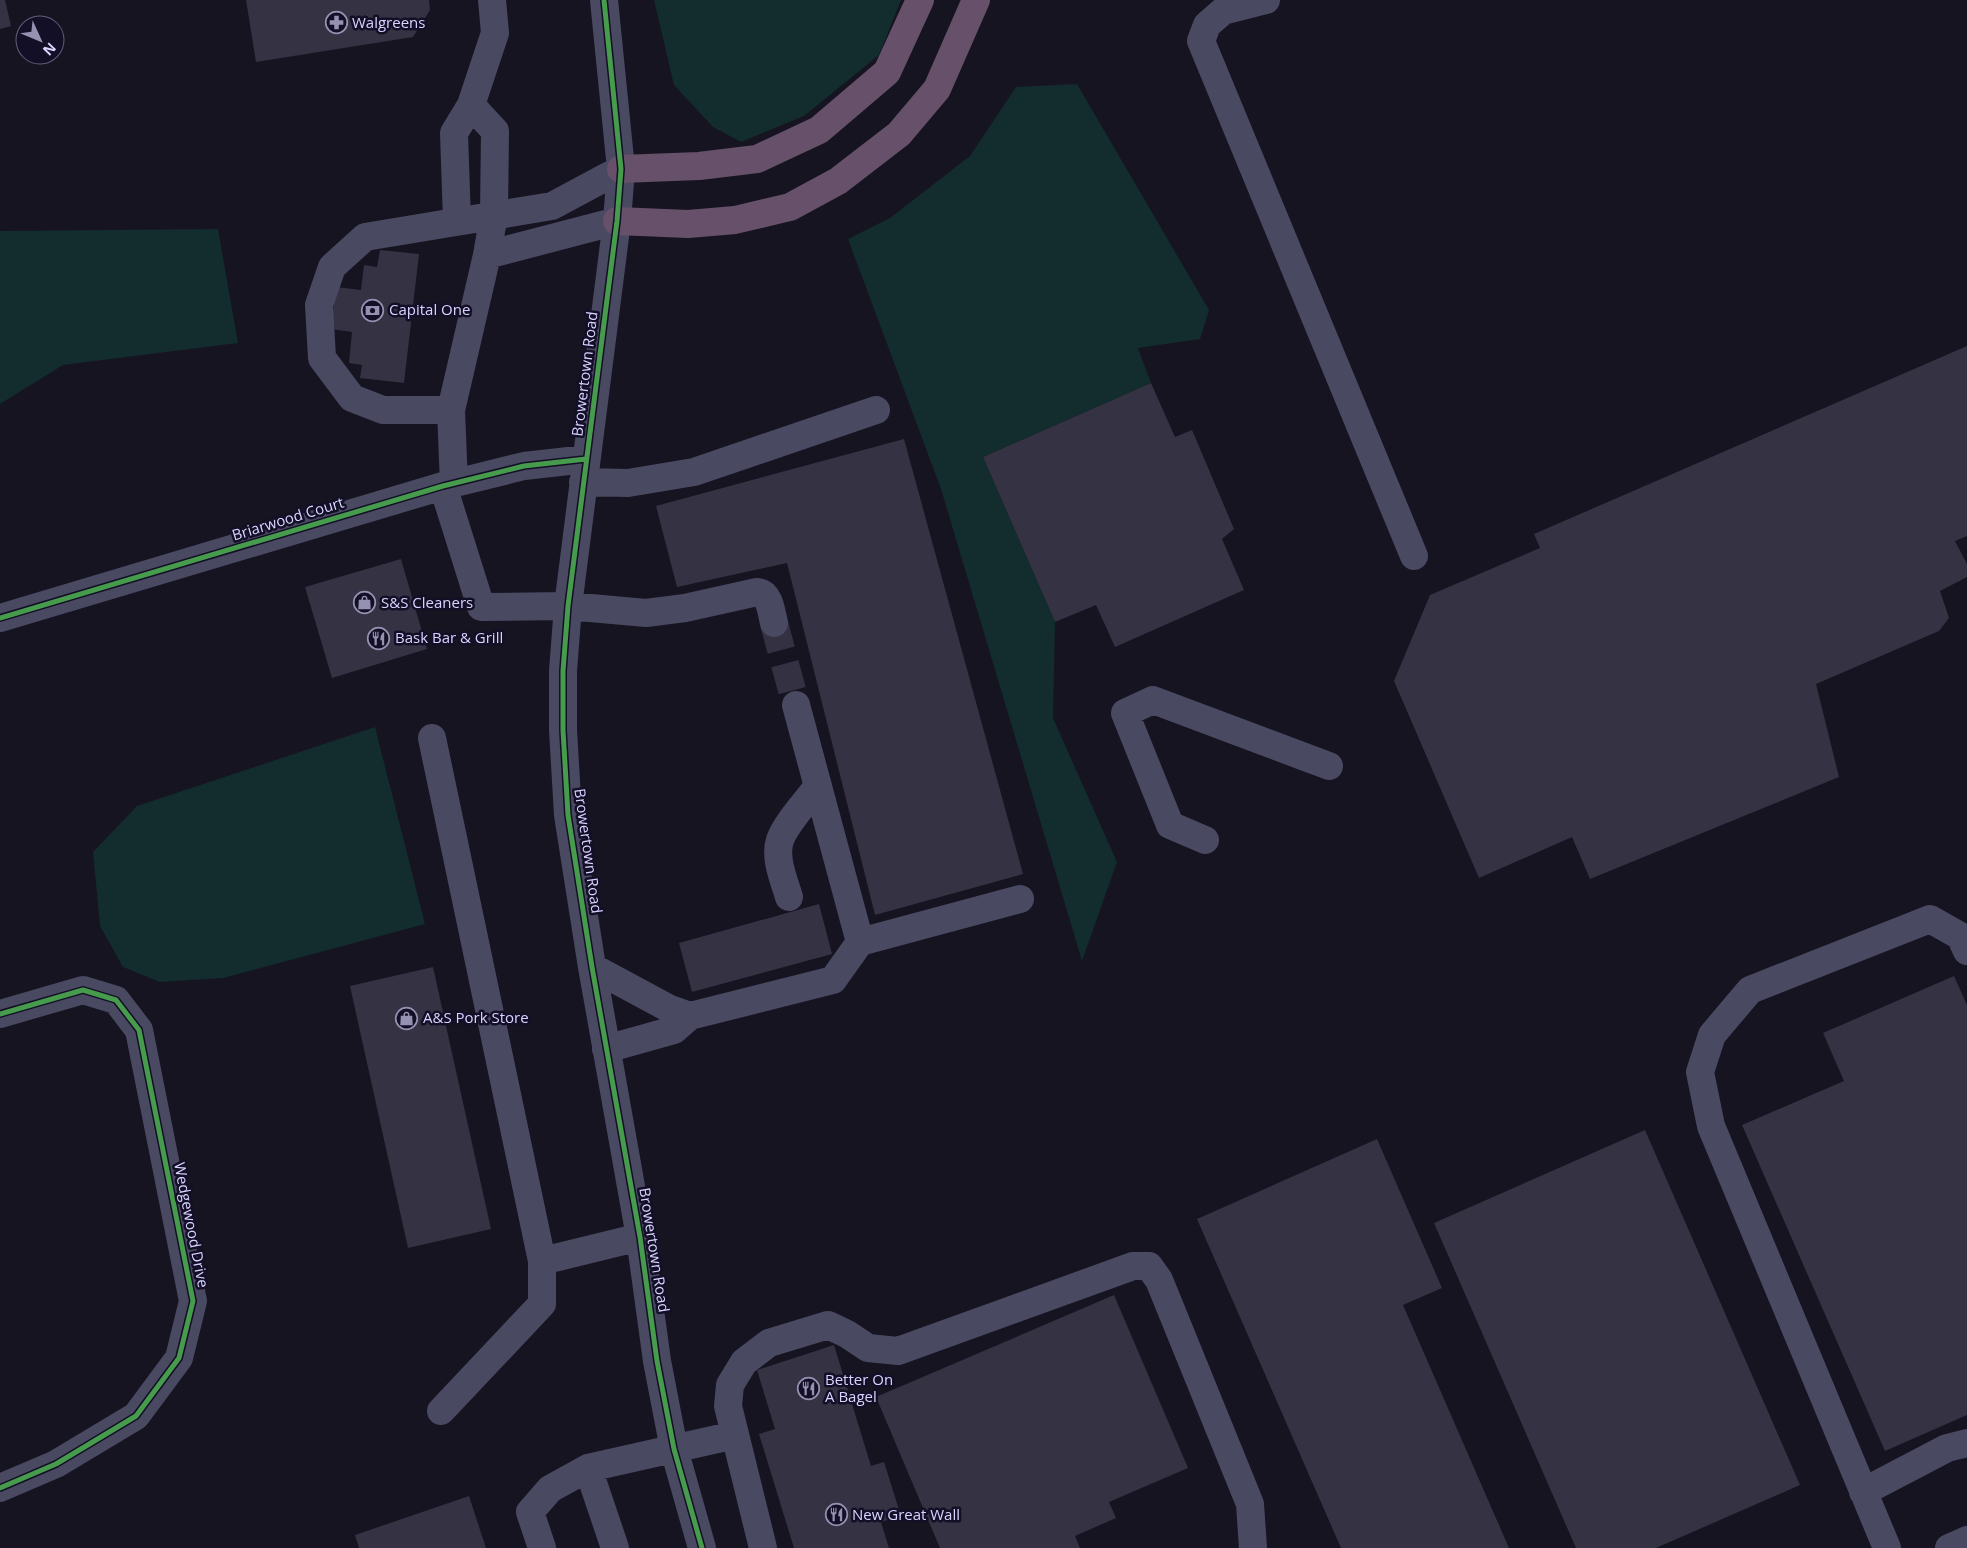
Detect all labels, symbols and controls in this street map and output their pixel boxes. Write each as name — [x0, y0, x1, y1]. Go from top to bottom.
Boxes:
pharmacy icon: Walgreens — [324, 11, 348, 35]
place label: Walgreens — [352, 12, 425, 32]
north arrow — [15, 15, 65, 65]
text: N — [39, 39, 61, 60]
bank icon: Capital One — [361, 298, 385, 322]
place label: Capital One — [389, 299, 470, 319]
street label: Browertown Road — [566, 310, 602, 438]
street label: Briarwood Court — [229, 492, 346, 545]
shop icon: S&S Cleaners — [353, 591, 377, 615]
place label: S&S Cleaners — [381, 592, 473, 612]
restaurant icon: Bask Bar & Grill — [367, 626, 391, 650]
place label: Bask Bar & Grill — [395, 627, 503, 647]
street label: Browertown Road — [570, 787, 608, 915]
shop icon: A&S Pork Store — [395, 1006, 419, 1030]
place label: A&S Pork Store — [423, 1007, 529, 1027]
street label: Wedgewood Drive — [170, 1160, 214, 1289]
street label: Browertown Road — [635, 1186, 675, 1314]
place label: Better On A Bagel — [825, 1369, 893, 1406]
restaurant icon: Better On A Bagel — [797, 1377, 821, 1401]
restaurant icon: New Great Wall — [824, 1503, 848, 1527]
place label: New Great Wall — [852, 1504, 960, 1524]

